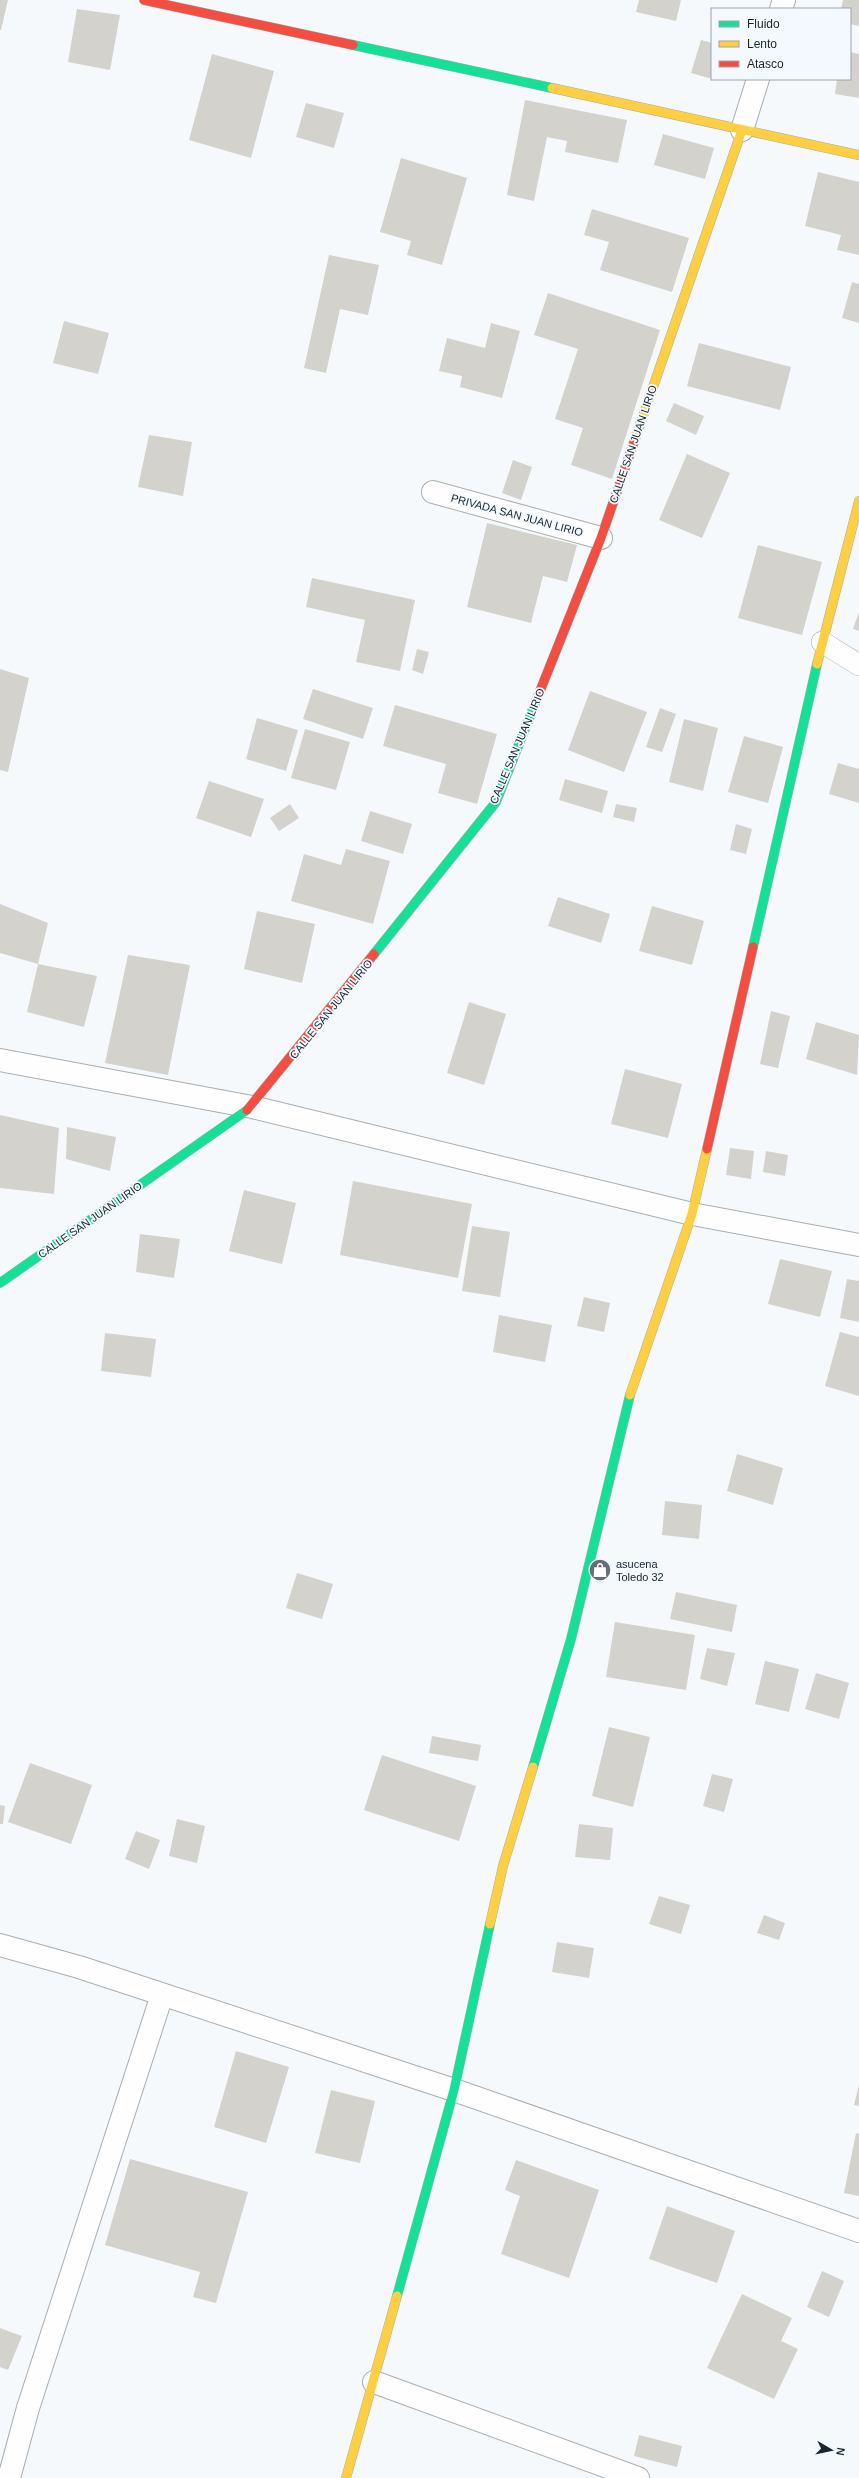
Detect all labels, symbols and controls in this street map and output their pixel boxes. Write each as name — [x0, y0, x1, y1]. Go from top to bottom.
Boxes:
legend — [711, 8, 851, 80]
text: Fluido — [747, 17, 780, 31]
text: Lento — [747, 37, 777, 51]
text: Atasco — [747, 57, 784, 71]
street label: CALLE SAN JUAN LIRIO — [607, 383, 659, 505]
street label: PRIVADA SAN JUAN LIRIO — [450, 492, 585, 539]
street label: CALLE SAN JUAN LIRIO — [487, 686, 547, 805]
street label: CALLE SAN JUAN LIRIO — [287, 957, 375, 1061]
street label: CALLE SAN JUAN LIRIO — [36, 1179, 145, 1261]
shop icon: asucena Toledo 32 — [587, 1557, 613, 1583]
place label: asucena Toledo 32 — [616, 1558, 664, 1583]
north arrow — [811, 2430, 851, 2470]
text: N — [834, 2447, 847, 2456]

